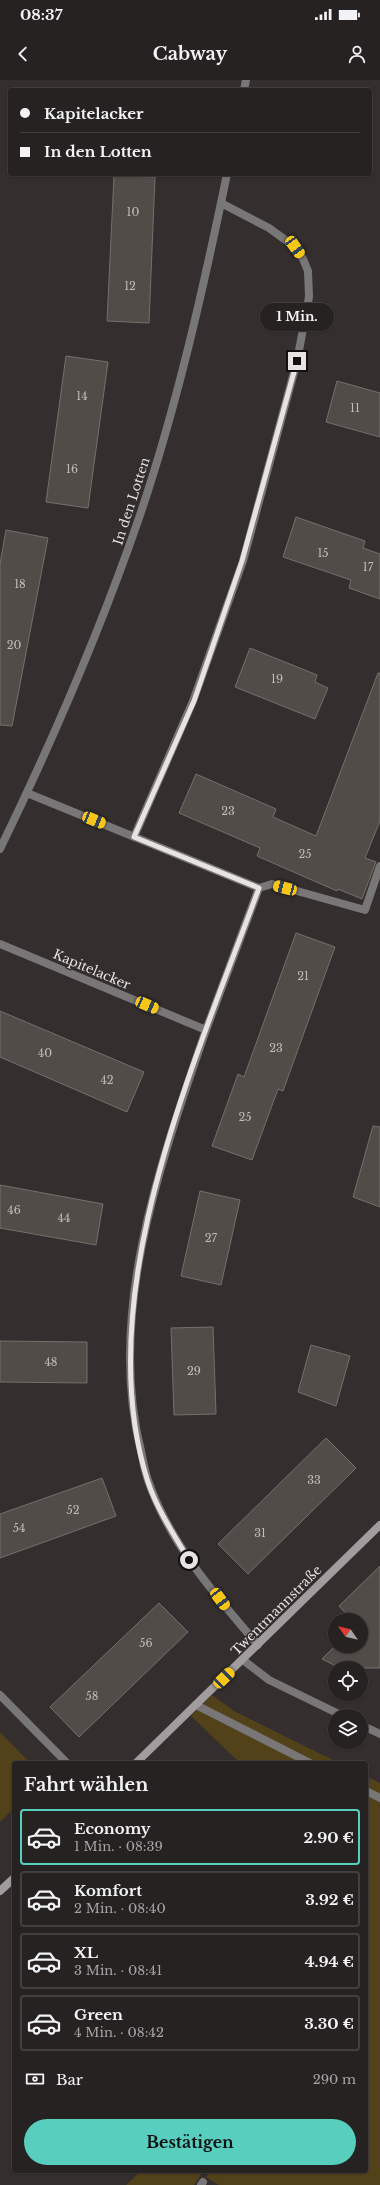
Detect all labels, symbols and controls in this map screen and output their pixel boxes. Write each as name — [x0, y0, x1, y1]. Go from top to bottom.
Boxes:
text: 08:37 — [20, 5, 62, 24]
icon: back — [12, 43, 34, 65]
text: Cabway — [153, 43, 227, 65]
icon: person — [346, 43, 368, 65]
text: Kapitelacker — [44, 104, 144, 123]
text: In den Lotten — [44, 142, 152, 161]
house number: 10 — [127, 205, 140, 219]
car — [283, 234, 307, 260]
house number: 12 — [124, 279, 136, 293]
callout: 1 Min. — [260, 303, 334, 331]
text: 1 Min. — [276, 308, 318, 325]
route end — [288, 352, 306, 370]
house number: 14 — [76, 389, 88, 403]
house number: 11 — [350, 401, 360, 415]
street label: In den Lotten — [109, 455, 154, 547]
house number: 16 — [66, 462, 78, 476]
house number: 15 — [317, 546, 329, 560]
house number: 17 — [363, 560, 374, 574]
house number: 18 — [14, 577, 26, 591]
house number: 20 — [7, 638, 21, 652]
house number: 19 — [271, 672, 283, 686]
house number: 23 — [221, 804, 235, 818]
car — [81, 810, 107, 830]
house number: 25 — [298, 847, 312, 861]
car — [272, 879, 298, 897]
street label: Kapitelacker — [50, 946, 134, 994]
house number: 21 — [297, 969, 309, 983]
car — [134, 995, 160, 1015]
house number: 23 — [269, 1041, 283, 1055]
house number: 40 — [38, 1046, 52, 1060]
house number: 42 — [100, 1073, 114, 1087]
house number: 25 — [238, 1110, 252, 1124]
house number: 46 — [7, 1203, 21, 1217]
house number: 44 — [58, 1211, 70, 1225]
house number: 27 — [205, 1231, 218, 1245]
house number: 48 — [44, 1355, 58, 1369]
house number: 29 — [187, 1364, 201, 1378]
house number: 33 — [307, 1473, 321, 1487]
house number: 52 — [66, 1503, 80, 1517]
house number: 54 — [13, 1521, 25, 1535]
house number: 31 — [254, 1526, 266, 1540]
route start — [180, 1551, 198, 1569]
street label: Twentmannstraße — [227, 1561, 325, 1659]
car — [208, 1586, 232, 1612]
north arrow — [328, 1613, 368, 1653]
map controls — [328, 1613, 368, 1749]
house number: 56 — [139, 1636, 153, 1650]
button: locate — [328, 1661, 368, 1701]
car — [211, 1665, 237, 1691]
house number: 58 — [86, 1689, 98, 1703]
button: layers — [328, 1709, 368, 1749]
text: Fahrt wählen — [24, 1774, 148, 1796]
icon: car — [26, 1819, 62, 1855]
text: Economy — [74, 1819, 151, 1838]
text: 2.90 € — [303, 1828, 354, 1847]
text: 1 Min. · 08:39 — [74, 1838, 163, 1855]
icon: car — [26, 1881, 62, 1917]
text: Komfort — [74, 1881, 142, 1900]
text: 3.92 € — [305, 1890, 354, 1909]
text: 2 Min. · 08:40 — [74, 1900, 166, 1917]
icon: car — [26, 1943, 62, 1979]
text: XL — [74, 1943, 98, 1962]
text: 4.94 € — [305, 1952, 354, 1971]
text: 3 Min. · 08:41 — [74, 1962, 162, 1979]
icon: car — [26, 2005, 62, 2041]
text: Green — [74, 2005, 123, 2024]
text: 3.30 € — [304, 2014, 354, 2033]
text: 4 Min. · 08:42 — [74, 2024, 164, 2041]
icon: cash — [24, 2068, 46, 2090]
text: Bar — [56, 2070, 83, 2089]
text: 290 m — [313, 2071, 356, 2088]
button: Bestätigen — [24, 2119, 356, 2165]

